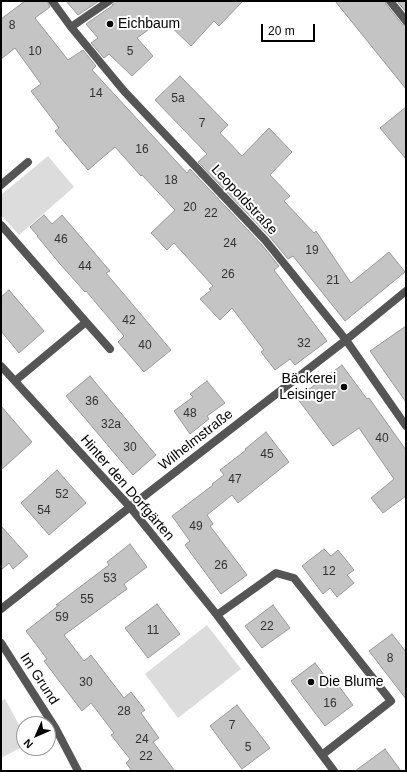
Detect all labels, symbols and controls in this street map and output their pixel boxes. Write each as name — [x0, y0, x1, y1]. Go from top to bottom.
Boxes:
place label: Eichbaum — [118, 16, 180, 32]
scale bar — [263, 16, 317, 42]
house number: 8 — [9, 19, 15, 33]
marker: Eichbaum — [105, 19, 115, 29]
text: 20 m — [268, 24, 295, 38]
house number: 10 — [28, 45, 42, 59]
house number: 5 — [127, 45, 133, 59]
house number: 14 — [89, 87, 103, 101]
house number: 5a — [171, 92, 185, 106]
house number: 7 — [199, 117, 205, 131]
house number: 16 — [135, 143, 149, 157]
street label: Leopoldstraße — [207, 162, 281, 238]
house number: 18 — [164, 174, 178, 188]
house number: 20 — [183, 201, 197, 215]
house number: 22 — [204, 207, 218, 221]
house number: 46 — [54, 233, 68, 247]
house number: 24 — [223, 237, 237, 251]
house number: 19 — [305, 244, 319, 258]
house number: 44 — [78, 260, 92, 274]
house number: 26 — [221, 268, 235, 282]
house number: 21 — [326, 274, 340, 288]
house number: 42 — [122, 314, 136, 328]
house number: 32 — [297, 337, 311, 351]
house number: 40 — [138, 339, 152, 353]
place label: Bäckerei Leisinger — [279, 371, 336, 404]
marker: Bäckerei Leisinger — [339, 382, 349, 392]
house number: 36 — [85, 395, 99, 409]
street label: Wilhelmstraße — [156, 406, 236, 474]
house number: 48 — [183, 407, 197, 421]
house number: 32a — [101, 418, 121, 432]
street label: Hinter den Dorfgärten — [76, 432, 178, 544]
house number: 40 — [375, 432, 389, 446]
house number: 30 — [123, 441, 137, 455]
house number: 45 — [260, 448, 274, 462]
house number: 47 — [228, 473, 242, 487]
house number: 52 — [55, 488, 69, 502]
house number: 54 — [37, 504, 51, 518]
house number: 49 — [189, 520, 203, 534]
house number: 26 — [214, 559, 228, 573]
house number: 12 — [322, 565, 336, 579]
house number: 53 — [103, 572, 117, 586]
house number: 55 — [80, 593, 94, 607]
house number: 59 — [55, 611, 69, 625]
house number: 22 — [260, 620, 274, 634]
house number: 11 — [147, 624, 159, 638]
street label: Im Grund — [16, 650, 62, 708]
house number: 8 — [387, 652, 393, 666]
place label: Die Blume — [319, 674, 384, 690]
house number: 30 — [79, 676, 93, 690]
marker: Die Blume — [306, 677, 316, 687]
house number: 16 — [323, 697, 337, 711]
house number: 28 — [117, 705, 131, 719]
north arrow — [16, 716, 56, 756]
house number: 7 — [229, 719, 235, 733]
house number: 24 — [135, 733, 149, 747]
text: N — [21, 737, 35, 751]
house number: 5 — [245, 741, 251, 755]
house number: 22 — [139, 750, 153, 764]

